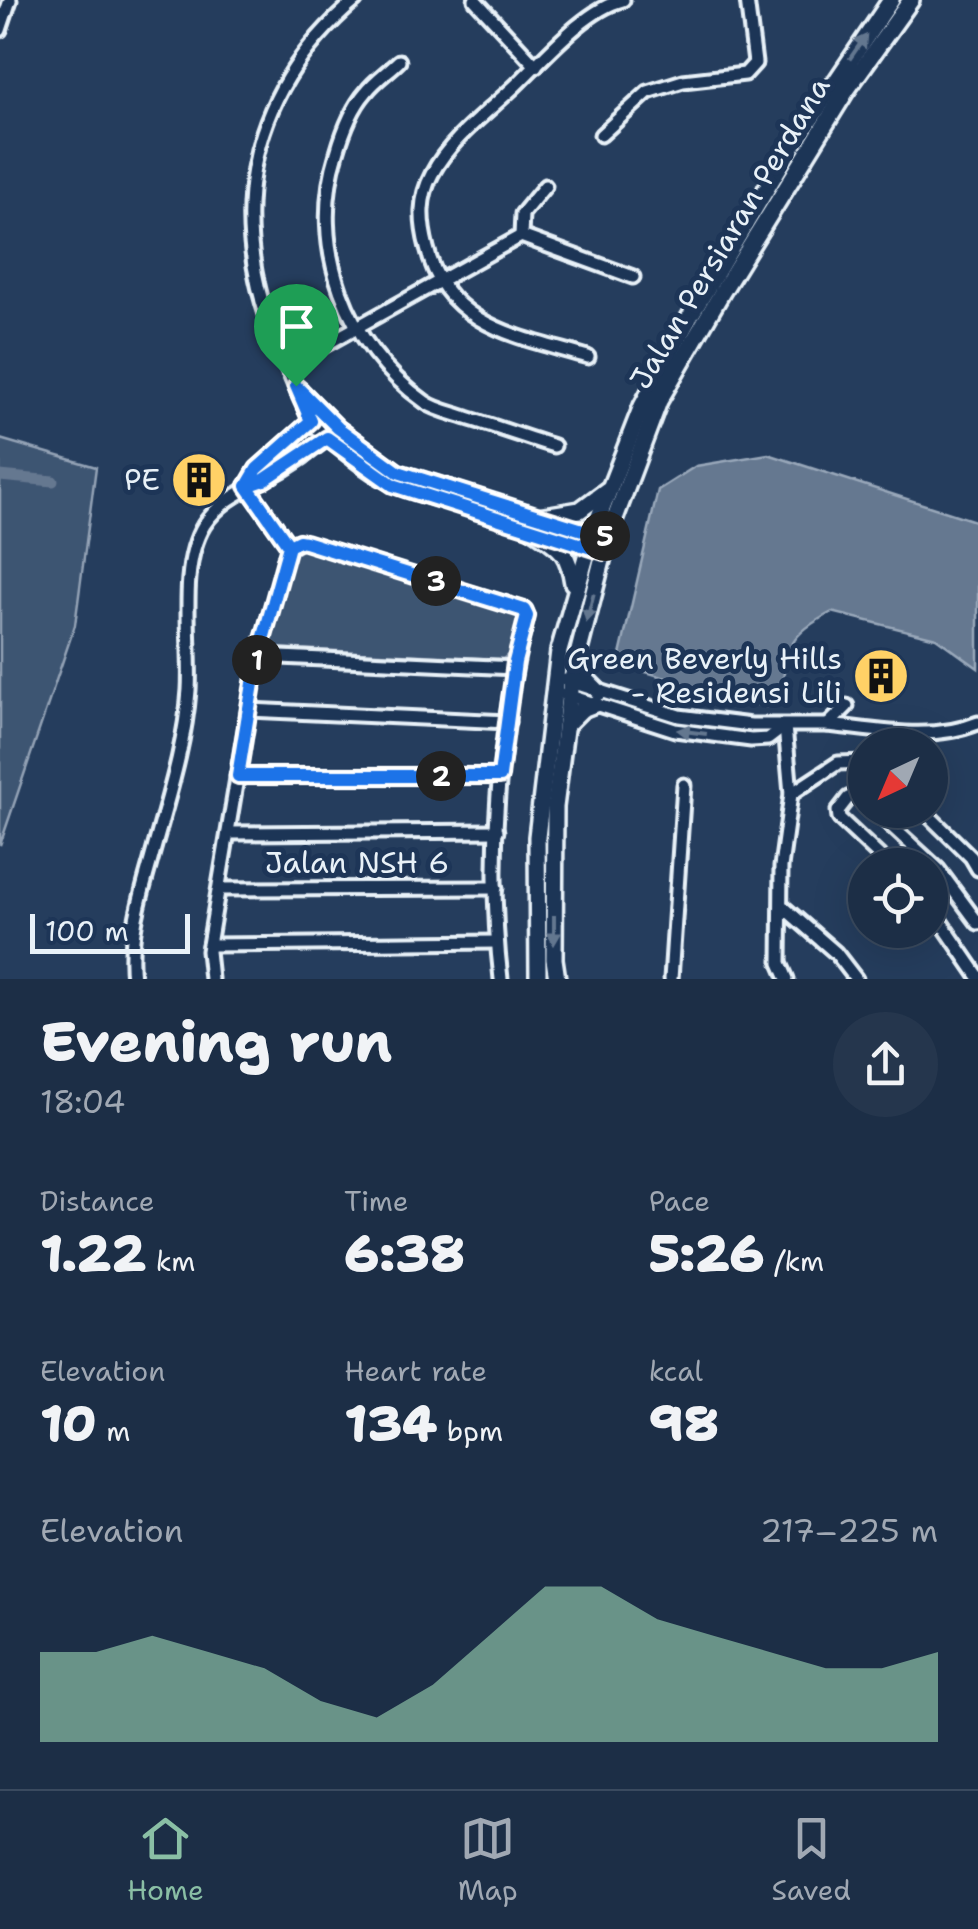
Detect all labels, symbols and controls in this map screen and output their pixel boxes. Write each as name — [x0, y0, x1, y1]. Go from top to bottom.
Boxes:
one-way arrow — [848, 34, 867, 60]
street label: Jalan Persiaran Perdana — [620, 69, 839, 397]
pin — [254, 284, 339, 387]
icon: arrive — [269, 299, 324, 354]
building icon: PE — [169, 450, 229, 510]
place label: PE — [124, 459, 160, 500]
pin: 5 — [580, 511, 630, 561]
text: 5 — [596, 517, 614, 555]
pin: 3 — [411, 556, 461, 606]
text: 3 — [426, 562, 446, 600]
one-way arrow — [582, 593, 597, 624]
pin: 1 — [232, 635, 282, 685]
place label: Green Beverly Hills - Residensi Lili — [567, 638, 842, 713]
text: 1 — [251, 641, 263, 679]
building icon: Green Beverly Hills - Residensi Lili — [851, 646, 911, 706]
one-way arrow — [675, 724, 707, 740]
north arrow — [848, 728, 948, 828]
map controls — [848, 728, 948, 948]
pin: 2 — [416, 751, 466, 801]
text: 2 — [431, 757, 451, 795]
street label: Jalan NSH 6 — [265, 842, 449, 883]
button: locate — [848, 848, 948, 948]
scale bar — [30, 909, 190, 954]
text: 100 m — [45, 912, 129, 950]
one-way arrow — [546, 914, 562, 946]
text: Evening run — [40, 1005, 392, 1079]
button: share — [833, 1012, 938, 1117]
text: 18:04 — [40, 1080, 126, 1123]
text: Distance — [40, 1182, 155, 1220]
text: Time — [344, 1182, 409, 1220]
text: Pace — [649, 1182, 710, 1220]
text: 1.22 — [40, 1220, 146, 1287]
text: 6:38 — [344, 1220, 465, 1287]
text: 5:26 — [649, 1220, 764, 1287]
text: km — [146, 1242, 195, 1280]
text: /km — [764, 1242, 824, 1280]
text: Elevation — [40, 1352, 165, 1390]
text: Heart rate — [344, 1352, 487, 1390]
text: kcal — [649, 1352, 703, 1390]
text: 10 — [40, 1390, 97, 1457]
text: 134 — [344, 1390, 437, 1457]
text: 98 — [649, 1390, 719, 1457]
text: m — [97, 1412, 131, 1450]
text: bpm — [437, 1412, 503, 1450]
text: Elevation — [40, 1509, 183, 1552]
text: 217–225 m — [760, 1509, 938, 1552]
tab: Home — [127, 1811, 204, 1909]
tab: Map — [458, 1811, 518, 1909]
tab: Saved — [772, 1811, 851, 1909]

